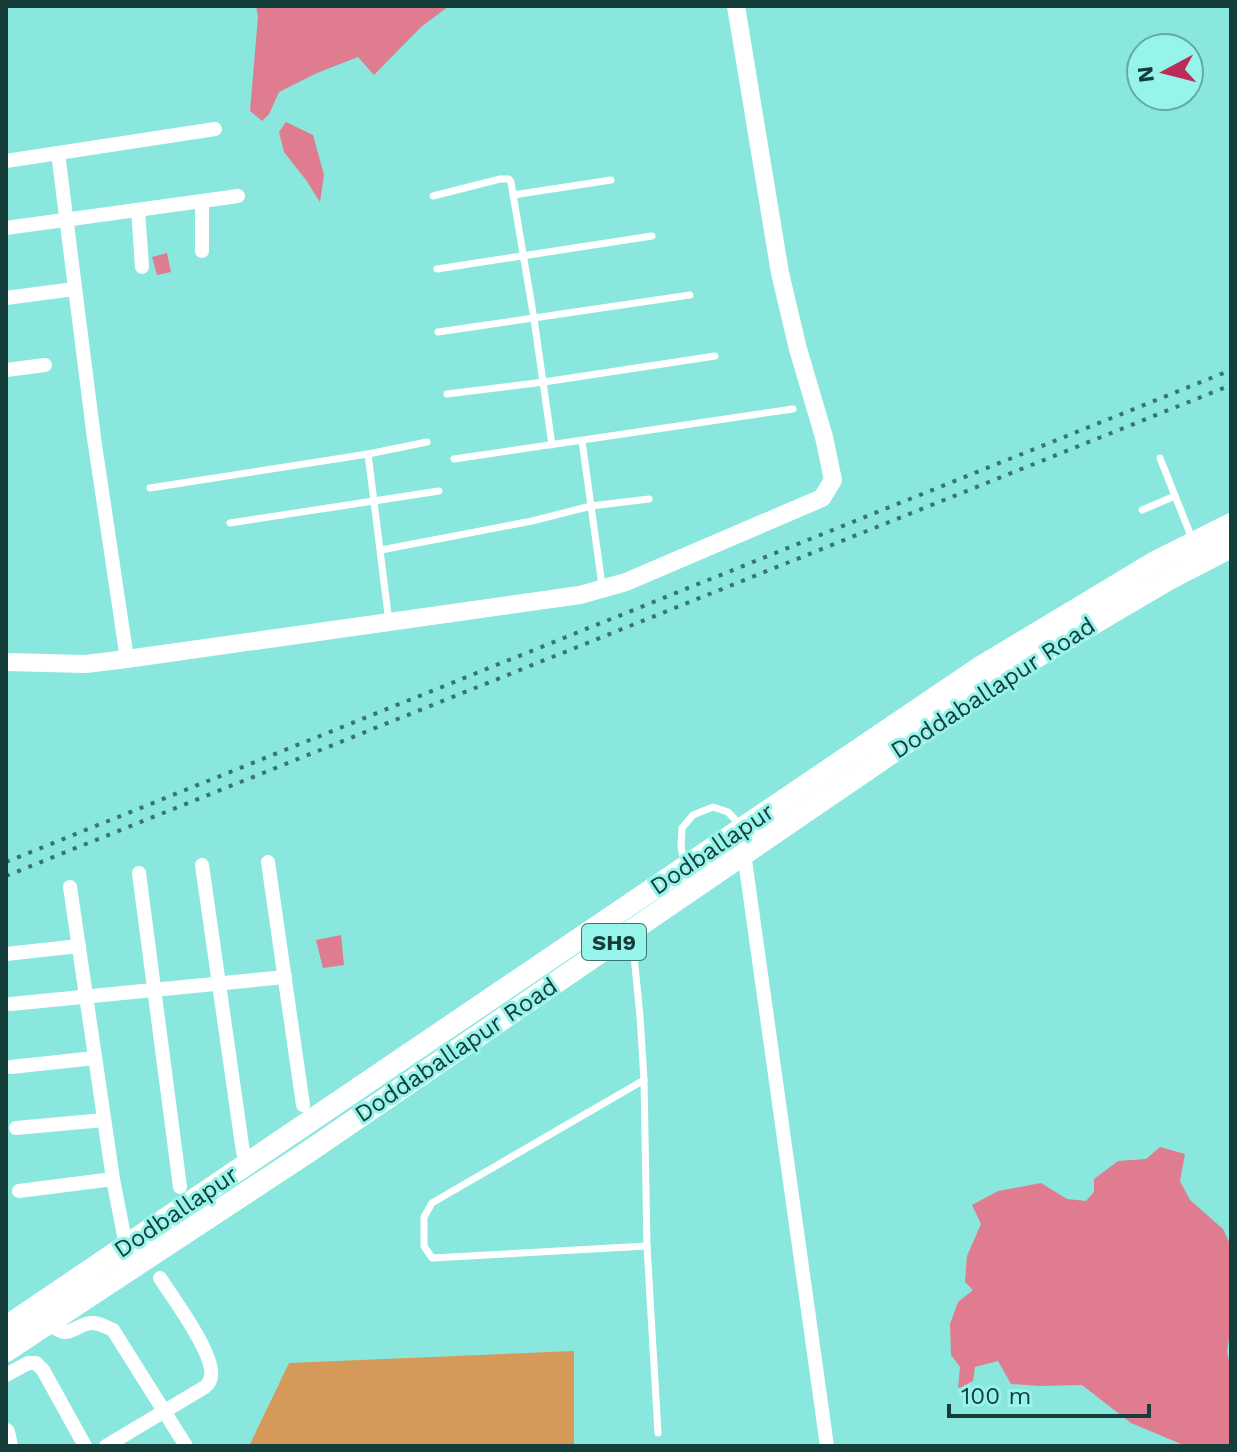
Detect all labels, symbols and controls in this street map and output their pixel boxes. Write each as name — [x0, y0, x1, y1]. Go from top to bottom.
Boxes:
north arrow — [1125, 32, 1205, 112]
text: N — [1132, 65, 1159, 84]
street label: Doddaballapur Road — [886, 611, 1100, 765]
street label: Dodballapur — [645, 797, 779, 901]
road number: SH9 — [582, 924, 646, 960]
street label: Doddaballapur Road — [349, 972, 563, 1128]
street label: Dodballapur — [109, 1160, 243, 1264]
scale bar — [949, 1368, 1149, 1418]
text: 100 m — [961, 1382, 1031, 1410]

